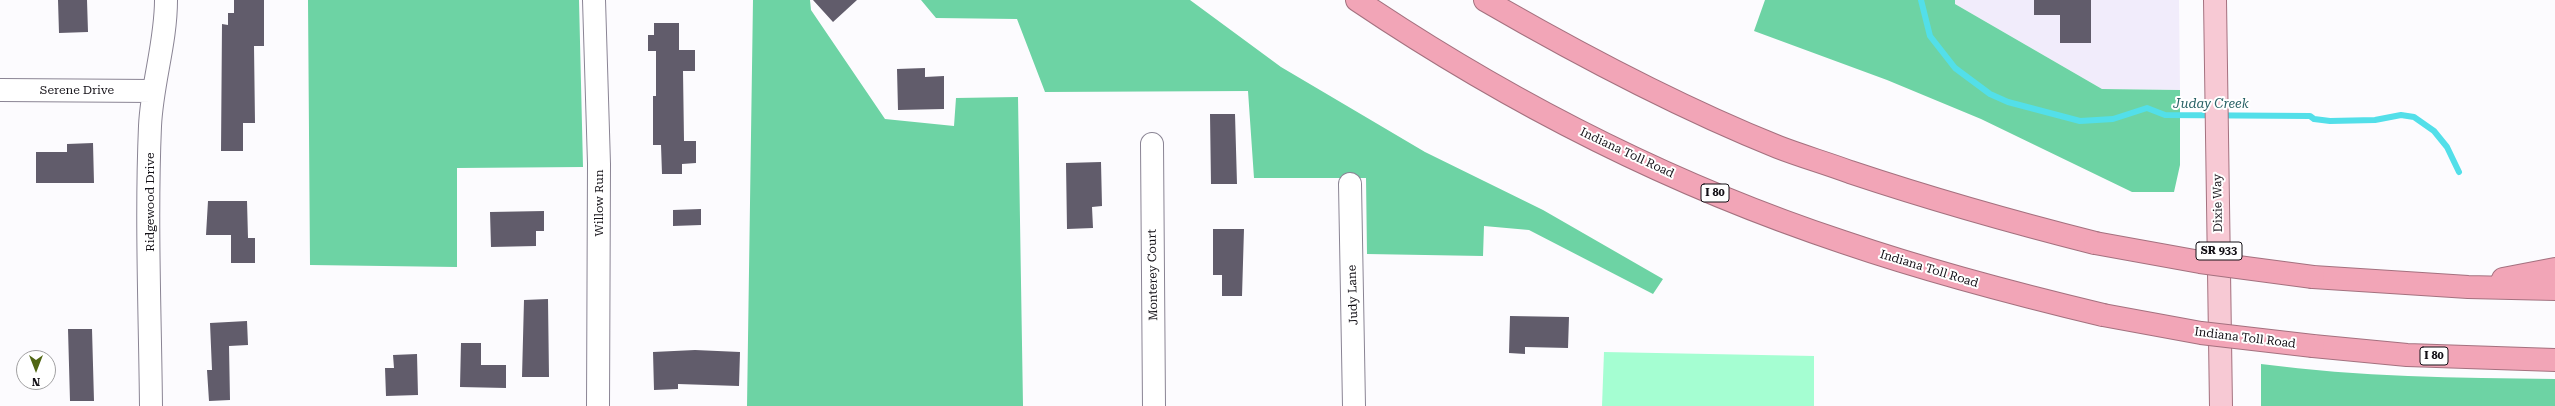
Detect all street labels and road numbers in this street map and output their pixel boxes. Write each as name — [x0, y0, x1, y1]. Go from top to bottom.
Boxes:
street label: Serene Drive — [40, 83, 114, 97]
street label: Indiana Toll Road — [1578, 125, 1676, 181]
street label: Ridgewood Drive — [143, 152, 157, 252]
street label: Willow Run — [592, 170, 606, 236]
street label: Dixie Way — [2210, 174, 2226, 232]
road number: I 80 — [1701, 184, 1729, 202]
street label: Monterey Court — [1145, 229, 1161, 321]
road number: SR 933 — [2196, 242, 2242, 260]
street label: Indiana Toll Road — [1878, 247, 1980, 291]
street label: Judy Lane — [1345, 265, 1361, 325]
street label: Indiana Toll Road — [2193, 325, 2297, 351]
road number: I 80 — [2420, 347, 2448, 365]

